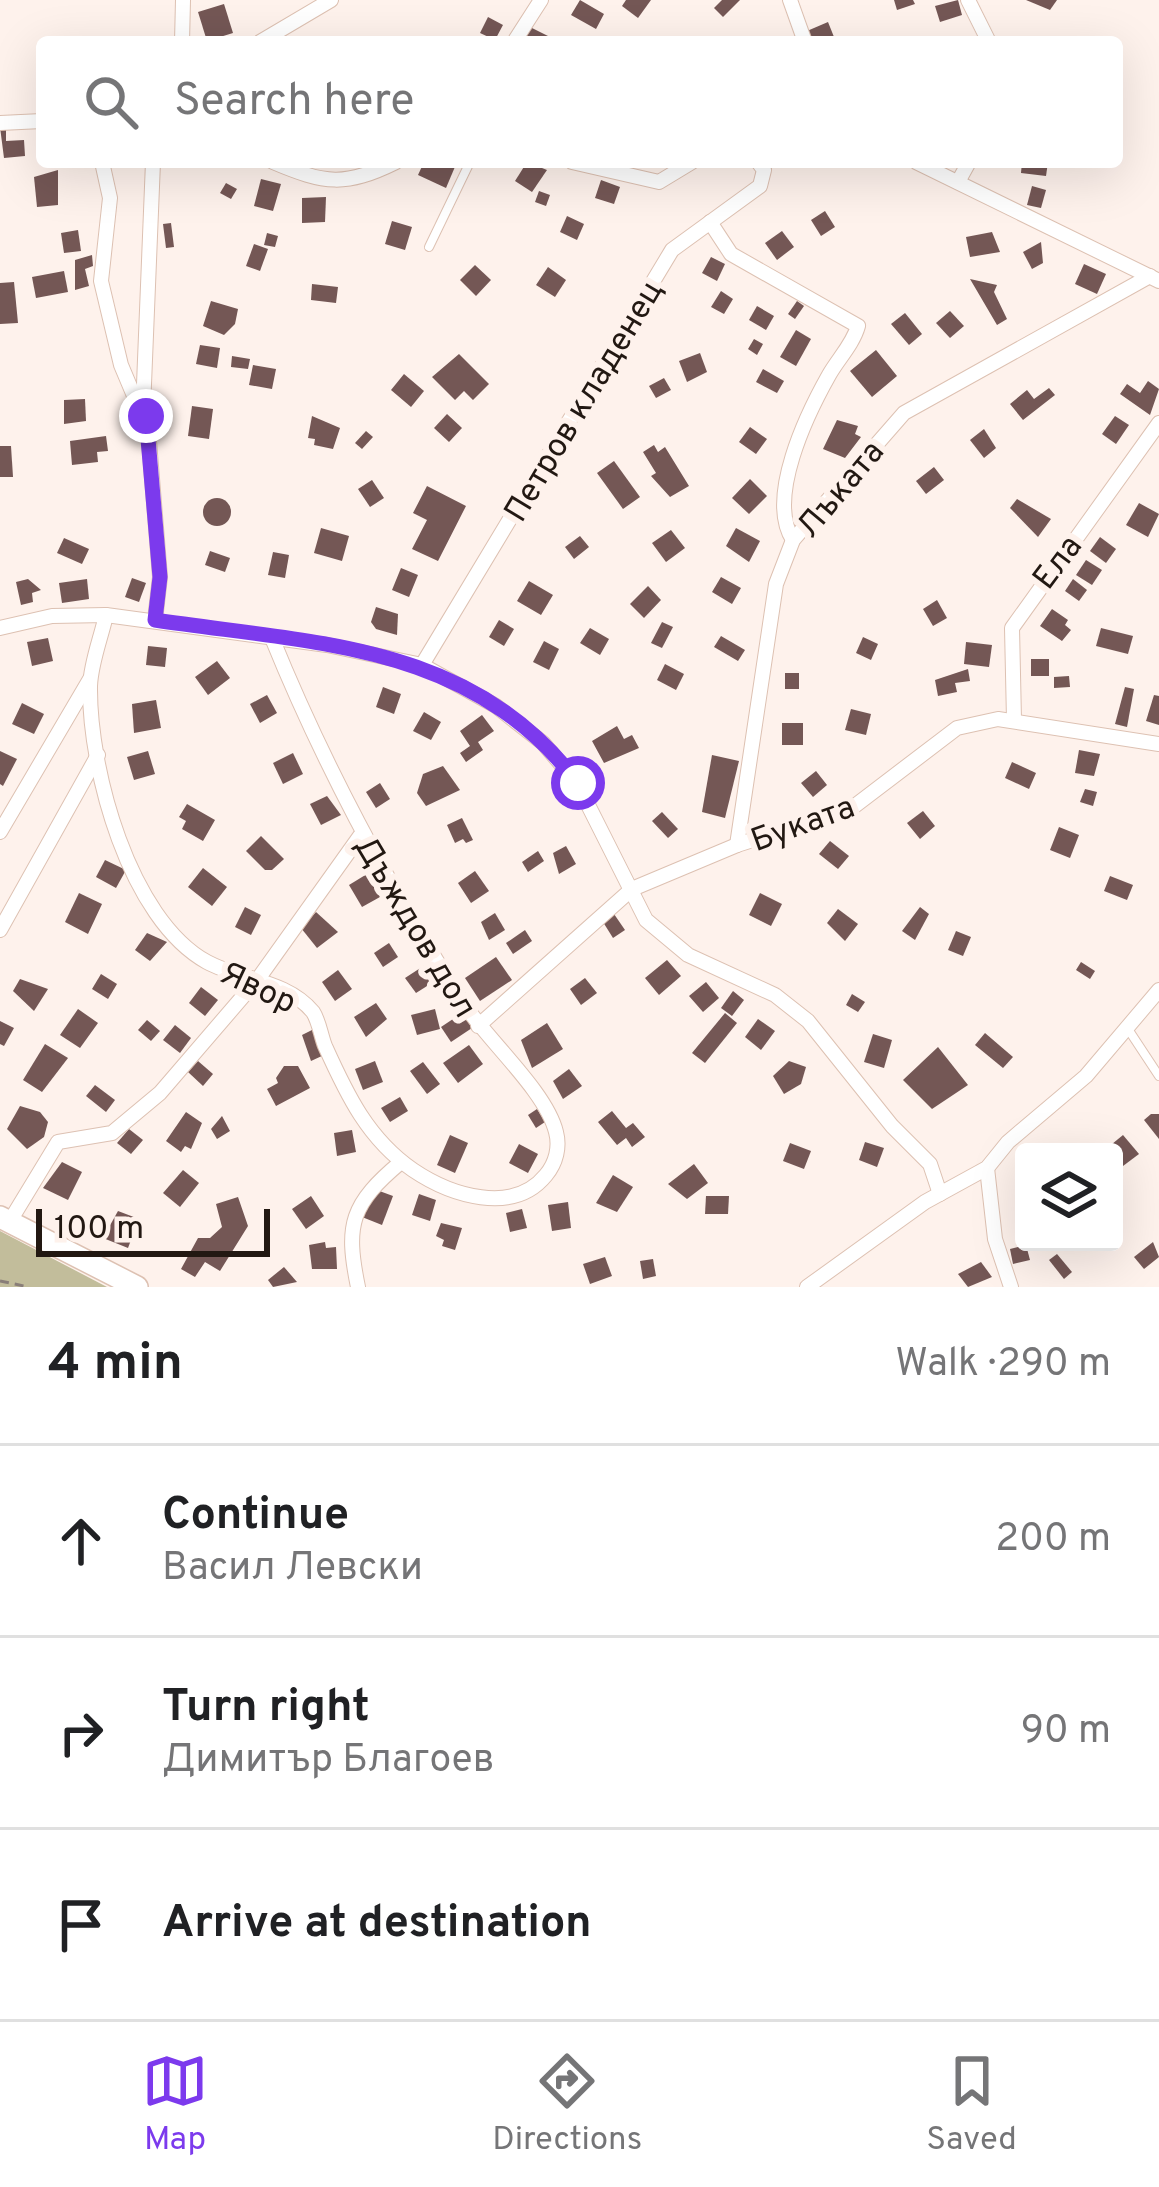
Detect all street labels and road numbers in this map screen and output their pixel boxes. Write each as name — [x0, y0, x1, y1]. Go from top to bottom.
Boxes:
street label: Петров кладенец — [497, 273, 674, 531]
street label: Лъката — [789, 433, 895, 548]
street label: Ела — [1025, 528, 1093, 599]
street label: Буката — [746, 788, 861, 864]
street label: Дъждов дол — [343, 829, 484, 1027]
street label: Явор — [213, 954, 302, 1025]

